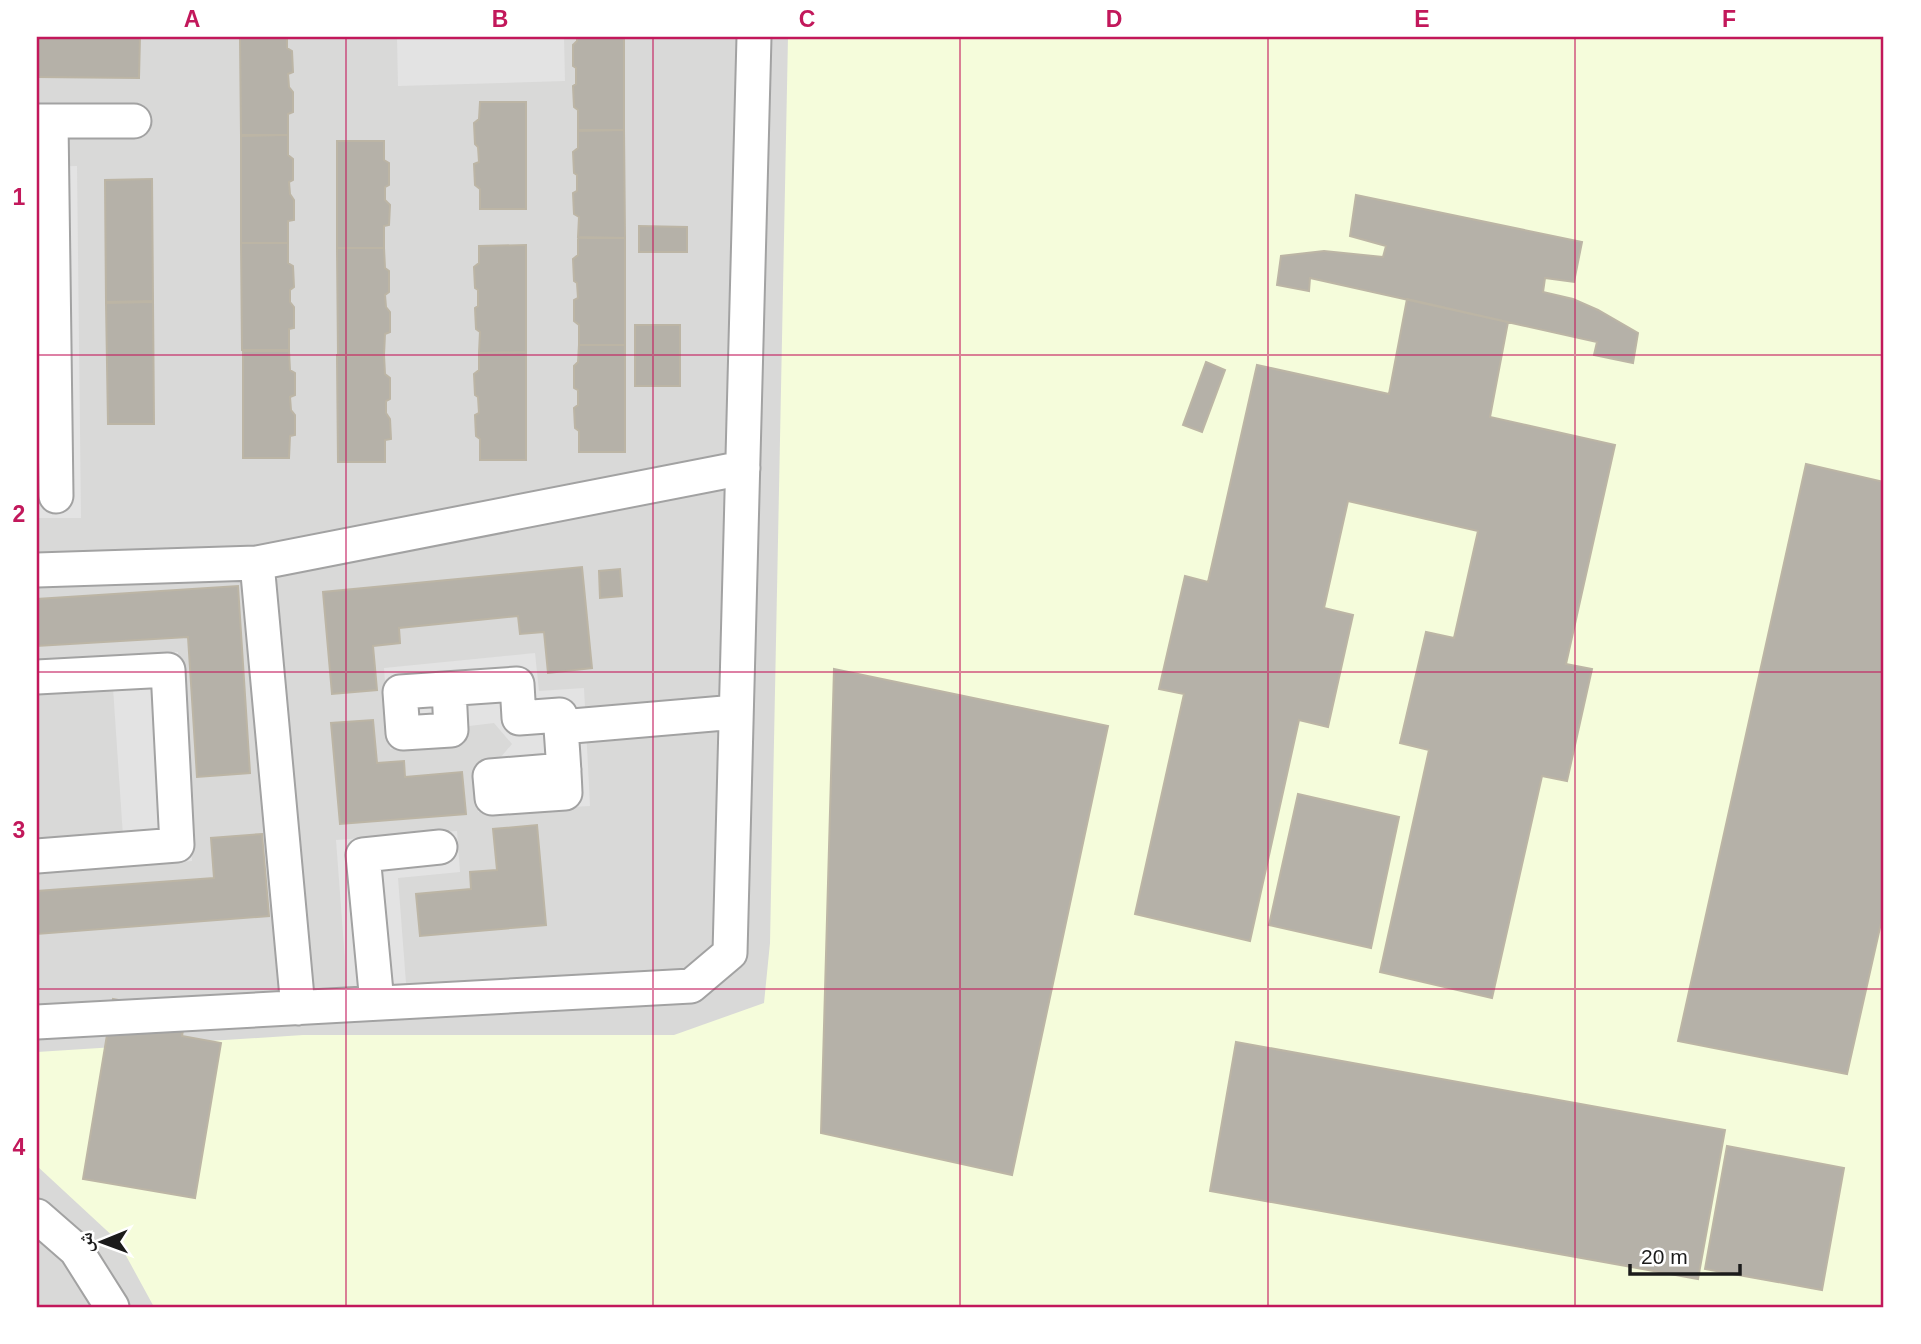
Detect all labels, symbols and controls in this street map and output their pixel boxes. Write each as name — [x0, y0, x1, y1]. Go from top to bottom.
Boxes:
text: A — [184, 6, 200, 32]
text: B — [492, 6, 508, 32]
text: C — [799, 6, 815, 32]
text: D — [1106, 6, 1122, 32]
text: E — [1414, 6, 1430, 32]
text: F — [1722, 6, 1736, 32]
text: 1 — [13, 184, 26, 210]
text: 2 — [13, 501, 25, 527]
text: 3 — [13, 817, 25, 843]
text: 4 — [13, 1134, 26, 1160]
north arrow — [66, 1208, 136, 1278]
text: ش — [75, 1232, 97, 1253]
scale bar — [1630, 1232, 1741, 1276]
text: 20 m — [1641, 1245, 1688, 1268]

